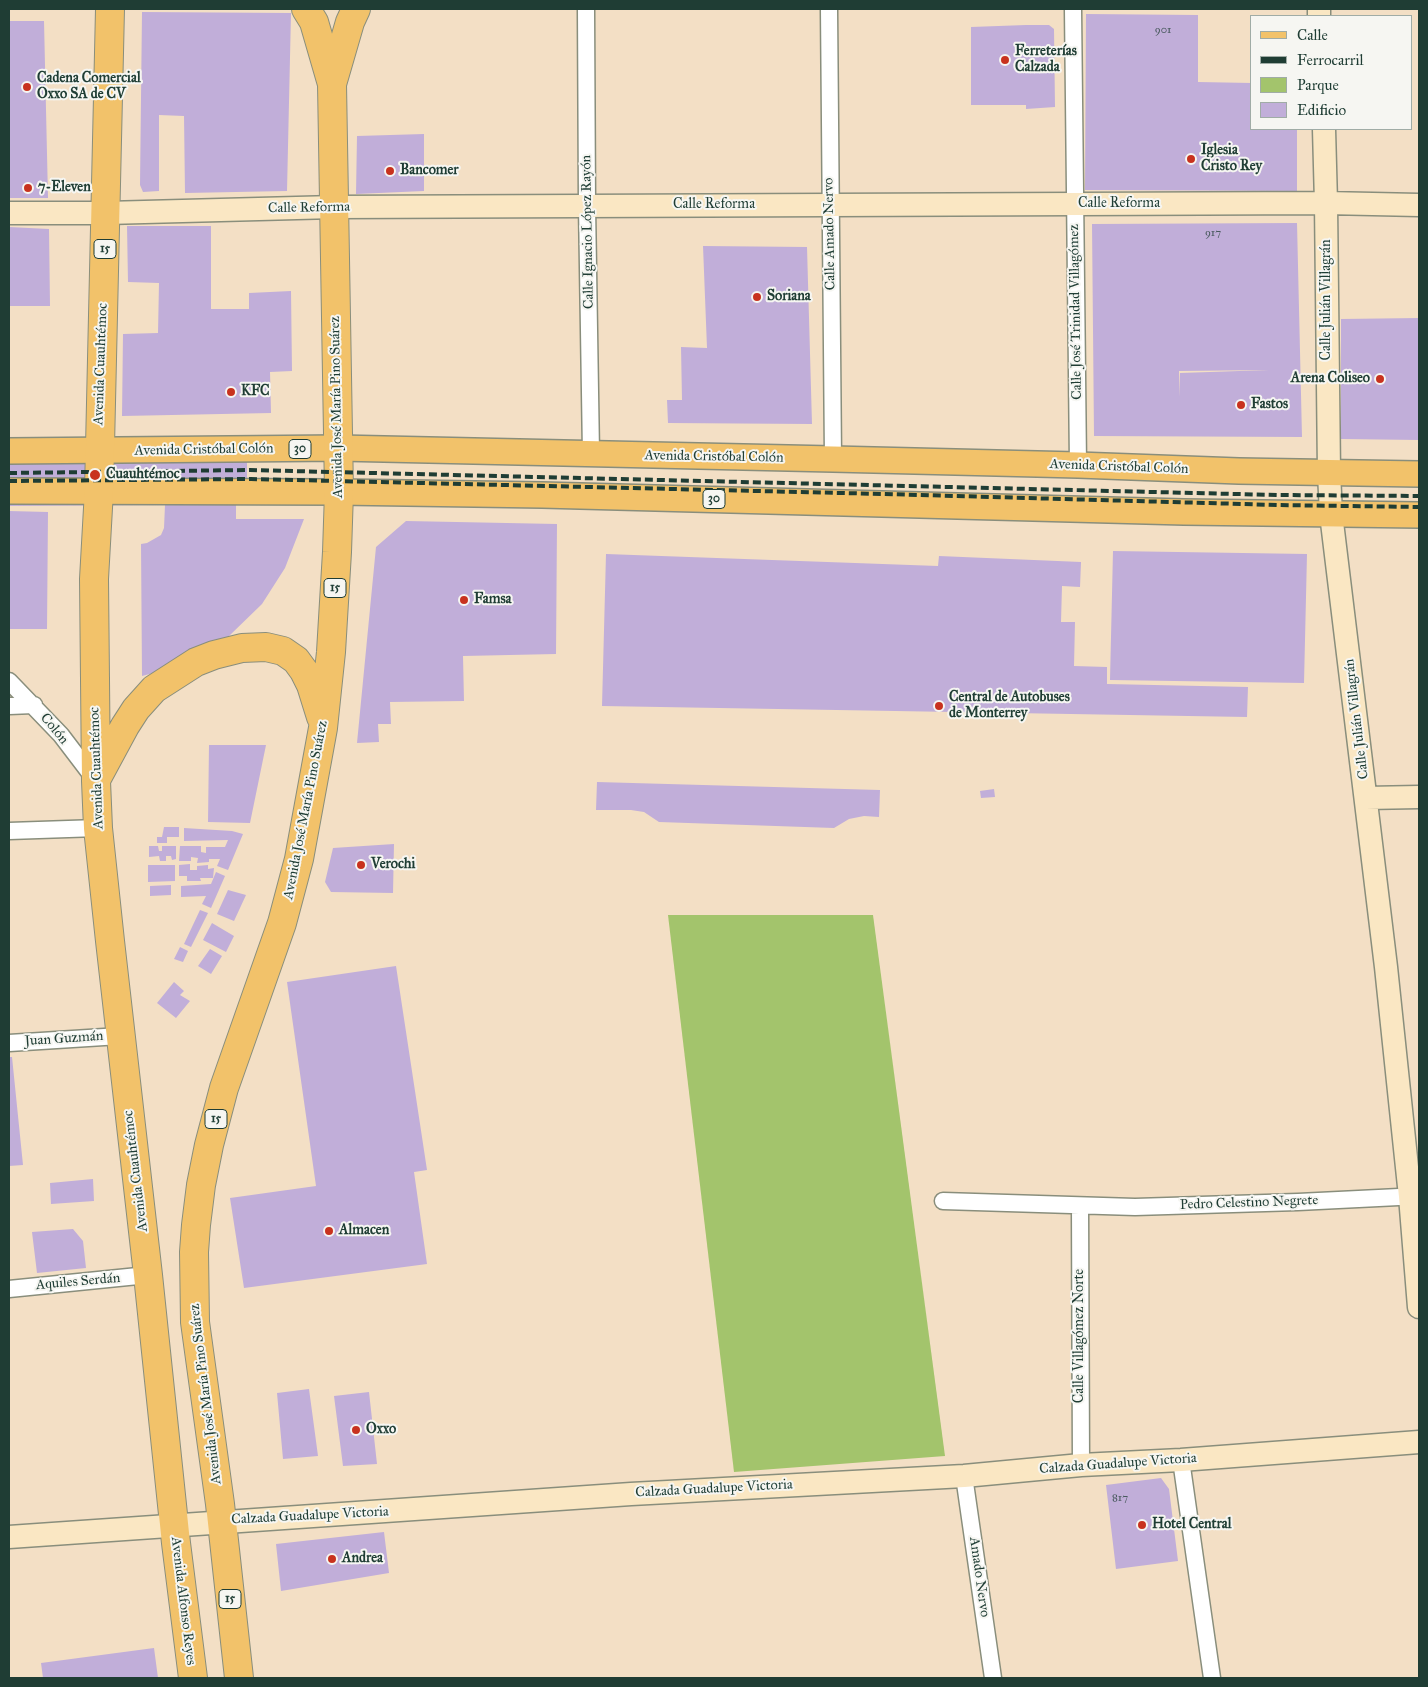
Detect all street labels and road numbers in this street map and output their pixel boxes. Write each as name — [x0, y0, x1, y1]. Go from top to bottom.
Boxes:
street label: Calle Ignacio López Rayón — [578, 155, 598, 309]
street label: Calle Amado Nervo — [821, 177, 839, 291]
street label: Calle Reforma — [1078, 196, 1160, 212]
street label: Calle Reforma — [673, 197, 755, 213]
street label: Calle Reforma — [268, 199, 350, 217]
street label: Calle José Trinidad Villagómez — [1066, 224, 1086, 400]
street label: Calle Julián Villagrán — [1319, 239, 1335, 361]
road number: 15 — [94, 240, 116, 258]
street label: Avenida Cuauhtémoc — [90, 303, 112, 425]
street label: Avenida José María Pino Suárez — [327, 316, 347, 498]
road number: 30 — [289, 439, 311, 458]
street label: Avenida Cristóbal Colón — [134, 440, 274, 460]
street label: Avenida Cristóbal Colón — [644, 447, 784, 467]
street label: Avenida Cristóbal Colón — [1049, 456, 1189, 478]
road number: 30 — [703, 489, 725, 508]
road number: 15 — [324, 578, 346, 598]
street label: Calle Julián Villagrán — [1341, 658, 1373, 780]
street label: Avenida Cuauhtémoc — [86, 707, 108, 829]
street label: Colón — [36, 710, 72, 748]
street label: Avenida José María Pino Suárez — [280, 719, 332, 901]
street label: Juan Guzmán — [24, 1028, 104, 1050]
street label: Avenida Cuauhtémoc — [120, 1109, 152, 1233]
road number: 15 — [205, 1110, 227, 1128]
street label: Pedro Celestino Negrete — [1180, 1192, 1318, 1214]
street label: Calle Villagómez Norte — [1072, 1269, 1088, 1403]
street label: Aquiles Serdán — [35, 1270, 121, 1294]
street label: Avenida José María Pino Suárez — [187, 1303, 225, 1485]
street label: Calzada Guadalupe Victoria — [1039, 1450, 1197, 1478]
street label: Calzada Guadalupe Victoria — [635, 1476, 793, 1502]
street label: Calzada Guadalupe Victoria — [231, 1503, 389, 1529]
street label: Avenida Alfonso Reyes — [167, 1536, 199, 1666]
street label: Amado Nervo — [965, 1536, 993, 1618]
road number: 15 — [219, 1590, 241, 1608]

